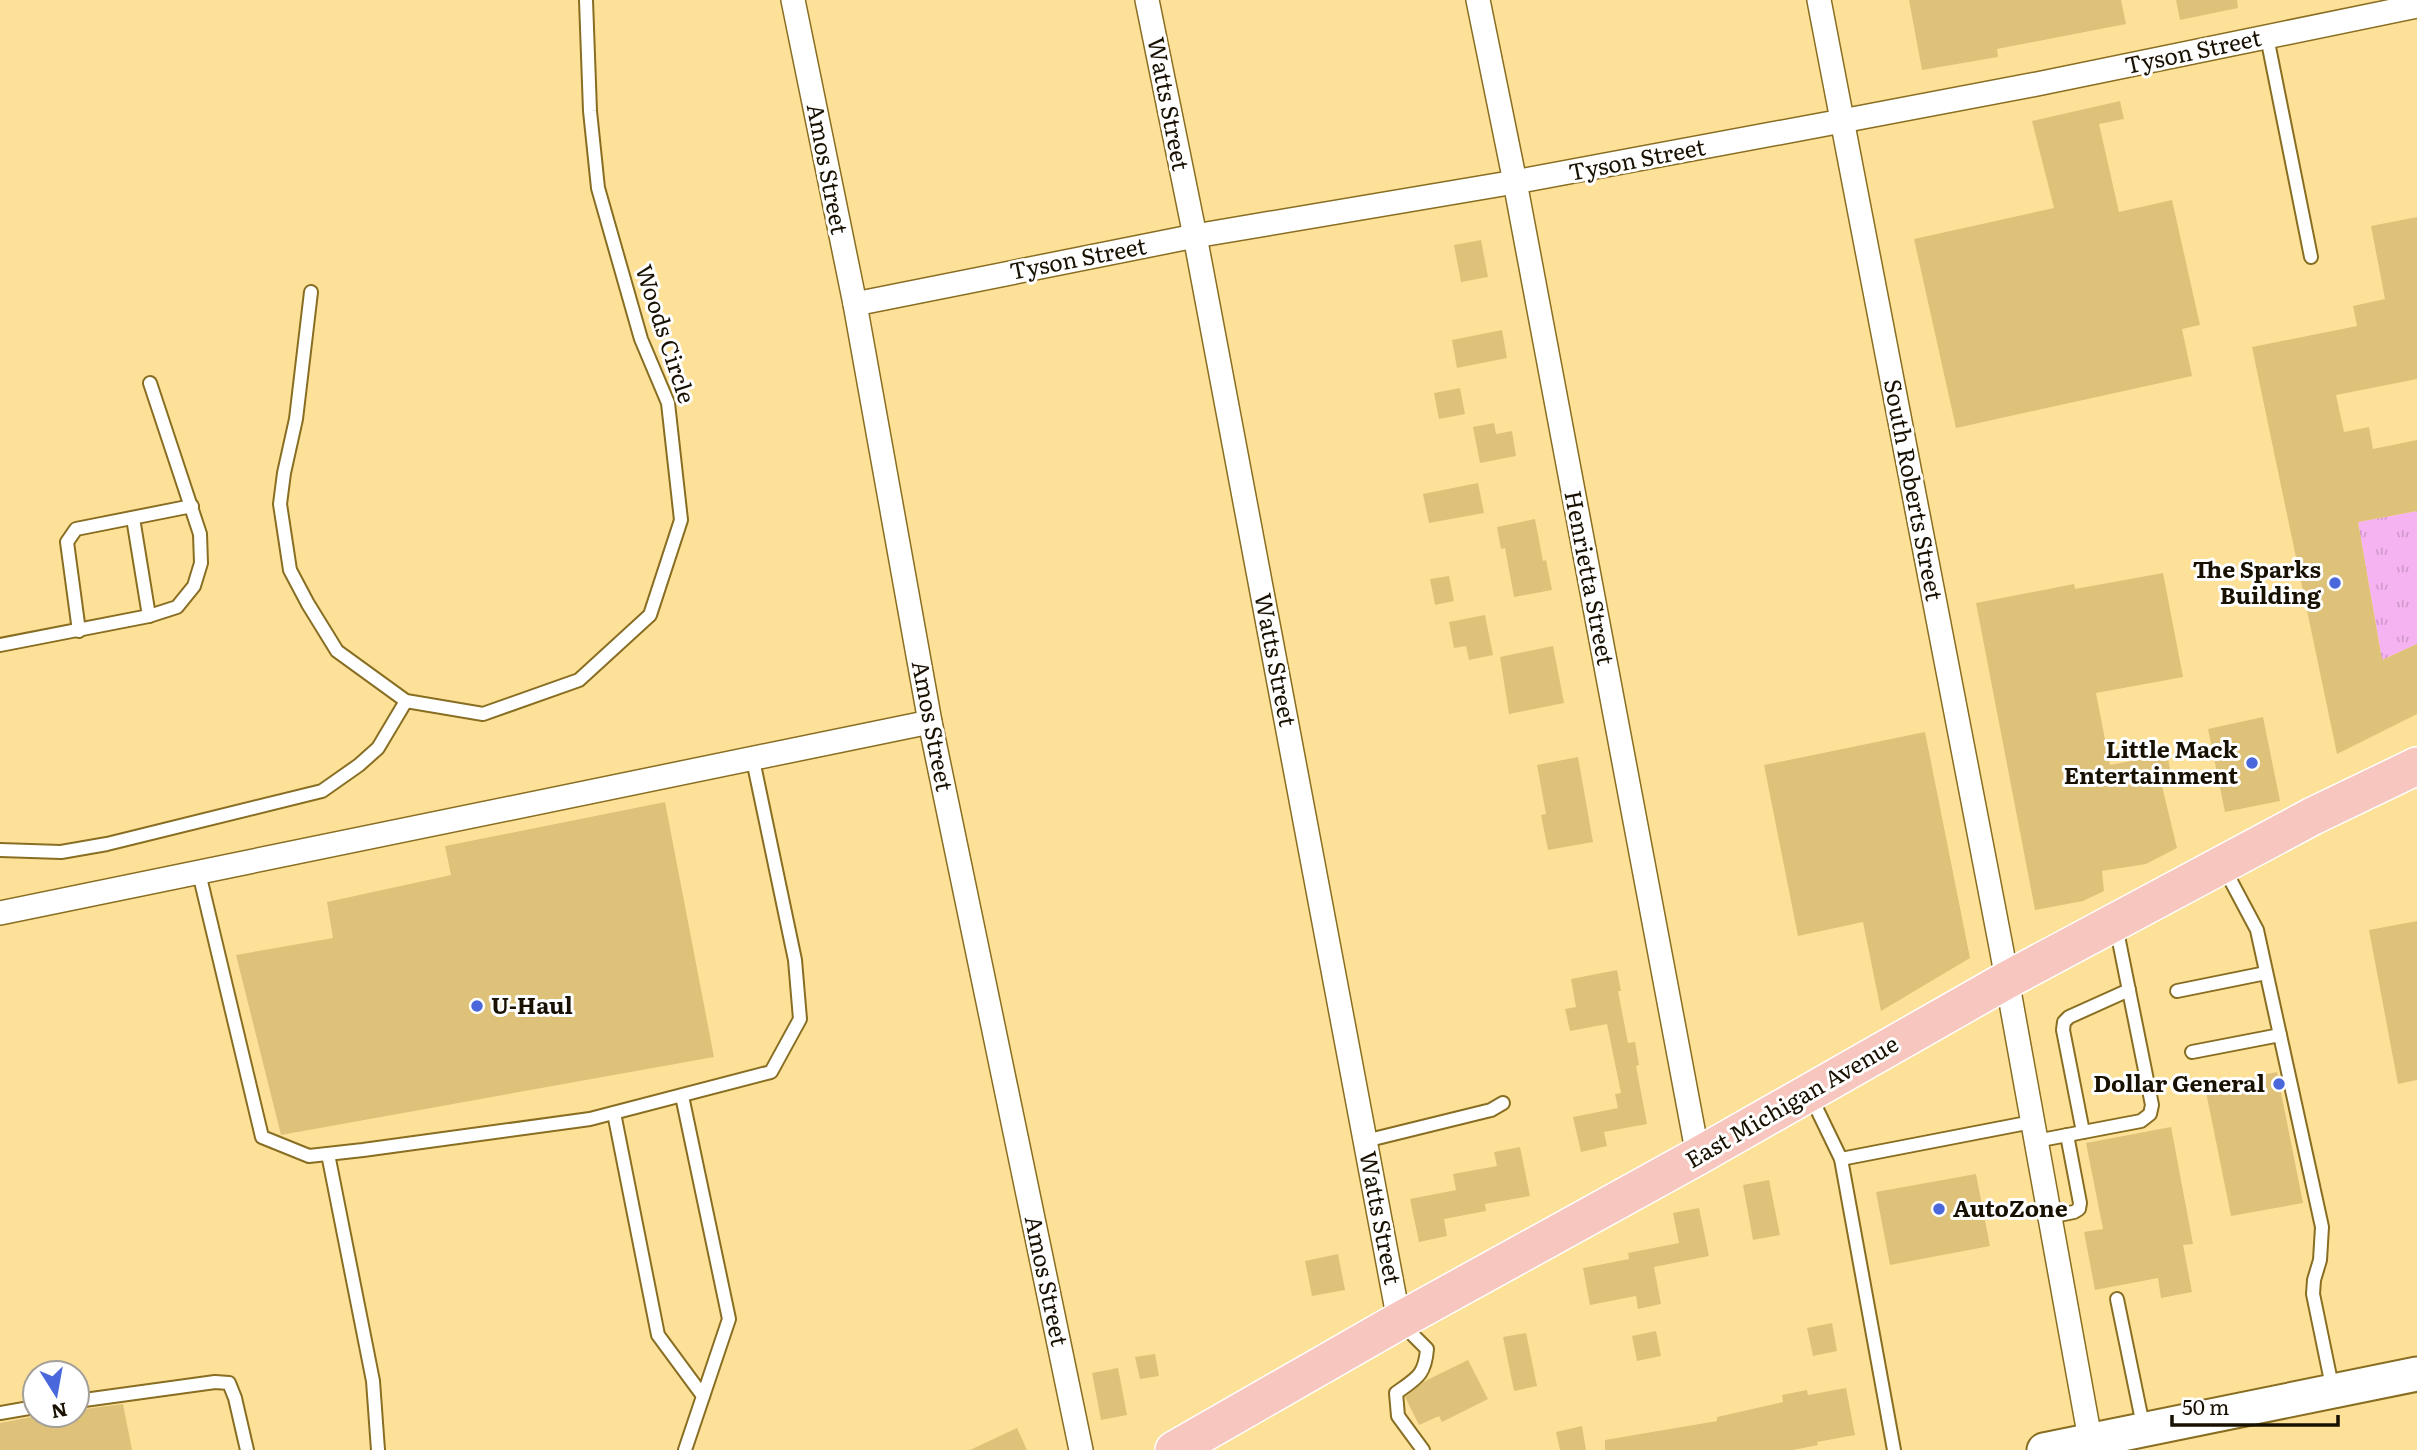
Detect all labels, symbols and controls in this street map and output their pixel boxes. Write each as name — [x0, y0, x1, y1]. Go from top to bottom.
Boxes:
street label: Tyson Street — [2121, 19, 2265, 81]
street label: Watts Street — [1140, 34, 1200, 174]
street label: Amos Street — [800, 100, 858, 238]
street label: Tyson Street — [1565, 128, 1709, 188]
street label: Tyson Street — [1006, 227, 1150, 287]
street label: Woods Circle — [628, 260, 705, 407]
street label: South Roberts Street — [1877, 376, 1953, 604]
street label: Henrietta Street — [1557, 487, 1625, 668]
place label: The Sparks Building — [2193, 551, 2322, 611]
marker: The Sparks Building — [2327, 575, 2343, 591]
street label: Watts Street — [1247, 590, 1307, 730]
street label: Amos Street — [905, 657, 963, 795]
place label: Little Mack Entertainment — [2064, 731, 2239, 791]
marker: Little Mack Entertainment — [2244, 755, 2260, 771]
place label: U-Haul — [491, 987, 573, 1021]
marker: U-Haul — [469, 998, 485, 1014]
street label: East Michigan Avenue — [1678, 1025, 1904, 1175]
place label: Dollar General — [2093, 1065, 2265, 1099]
marker: Dollar General — [2271, 1076, 2287, 1092]
street label: Watts Street — [1352, 1148, 1412, 1288]
place label: AutoZone — [1953, 1190, 2068, 1224]
marker: AutoZone — [1931, 1201, 1947, 1217]
street label: Amos Street — [1018, 1212, 1079, 1350]
north arrow — [21, 1359, 91, 1429]
scale bar — [2172, 1384, 2338, 1428]
text: 50 m — [2182, 1390, 2229, 1421]
text: N — [49, 1396, 70, 1427]

